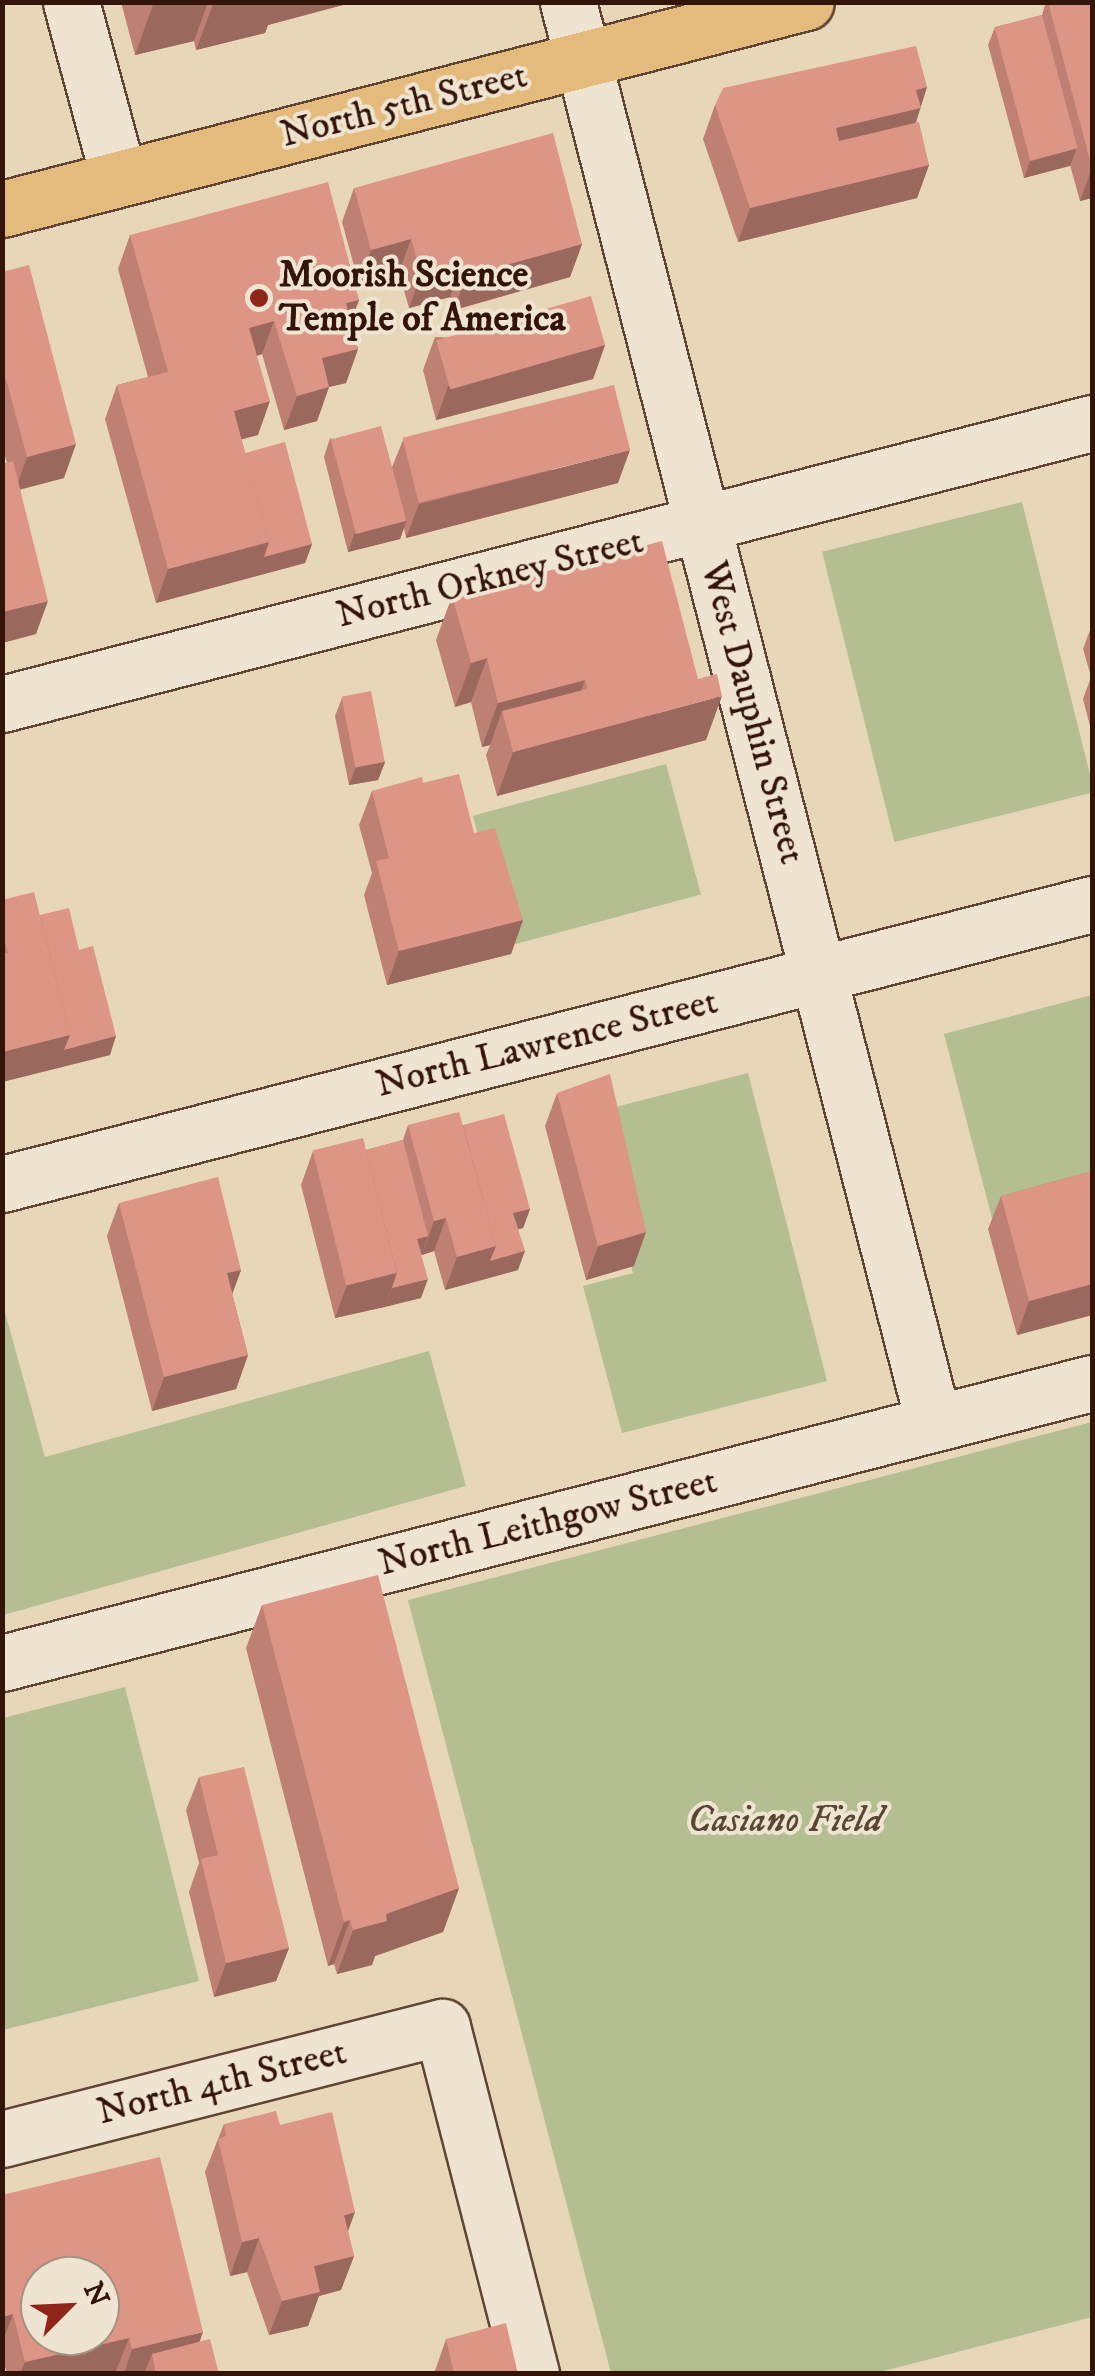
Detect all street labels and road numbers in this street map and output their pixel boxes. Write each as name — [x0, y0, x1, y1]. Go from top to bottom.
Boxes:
street label: North 5th Street — [276, 53, 532, 159]
street label: North Orkney Street — [332, 519, 648, 639]
street label: West Dauphin Street — [690, 557, 814, 869]
street label: North Lawrence Street — [371, 979, 723, 1109]
street label: North Leithgow Street — [374, 1459, 722, 1587]
street label: North 4th Street — [93, 2030, 351, 2136]

